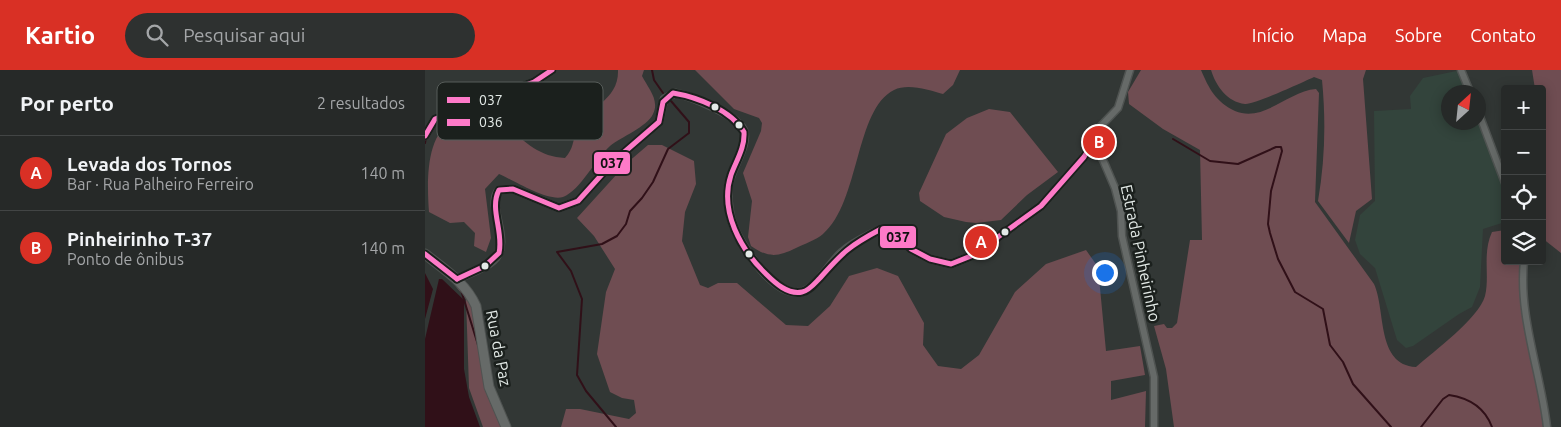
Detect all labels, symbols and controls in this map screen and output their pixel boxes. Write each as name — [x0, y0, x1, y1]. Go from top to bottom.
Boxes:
search box — [125, 13, 475, 58]
icon: search — [143, 21, 171, 49]
text: Kartio — [25, 22, 95, 49]
text: Pesquisar aqui — [183, 24, 305, 46]
text: Início — [1252, 25, 1294, 45]
text: Mapa — [1322, 25, 1367, 45]
text: Sobre — [1395, 25, 1442, 45]
text: Contato — [1470, 25, 1536, 45]
legend — [437, 82, 603, 140]
north arrow — [1441, 85, 1486, 130]
map controls — [1501, 85, 1546, 265]
button: + — [1501, 85, 1546, 130]
text: Por perto — [20, 91, 114, 115]
text: 037 — [479, 92, 503, 108]
text: 2 resultados — [317, 94, 405, 112]
unlabelled marker — [710, 102, 720, 112]
text: 036 — [479, 114, 503, 130]
unlabelled marker — [734, 120, 744, 130]
pin: B — [1083, 123, 1115, 161]
button: − — [1501, 130, 1546, 175]
line badge: 037 — [593, 151, 631, 175]
text: Levada dos Tornos — [67, 153, 232, 175]
text: 037 — [600, 155, 624, 171]
text: A — [30, 164, 42, 182]
text: 140 m — [360, 164, 405, 182]
text: Bar · Rua Palheiro Ferreiro — [67, 175, 254, 193]
button: locate — [1501, 175, 1546, 220]
street label: Estrada Pinheirinho — [1118, 183, 1164, 323]
button: layers — [1501, 220, 1546, 265]
pin: A — [965, 223, 997, 261]
line badge: 037 — [879, 225, 917, 249]
unlabelled marker — [1000, 227, 1010, 237]
text: Pinheirinho T-37 — [67, 228, 212, 250]
text: 037 — [886, 229, 910, 245]
text: B — [31, 239, 41, 257]
text: 140 m — [360, 239, 405, 257]
unlabelled marker — [744, 249, 754, 259]
text: Ponto de ônibus — [67, 250, 184, 268]
your location — [1092, 260, 1118, 286]
unlabelled marker — [480, 261, 490, 271]
street label: Rua da Paz — [483, 308, 515, 388]

